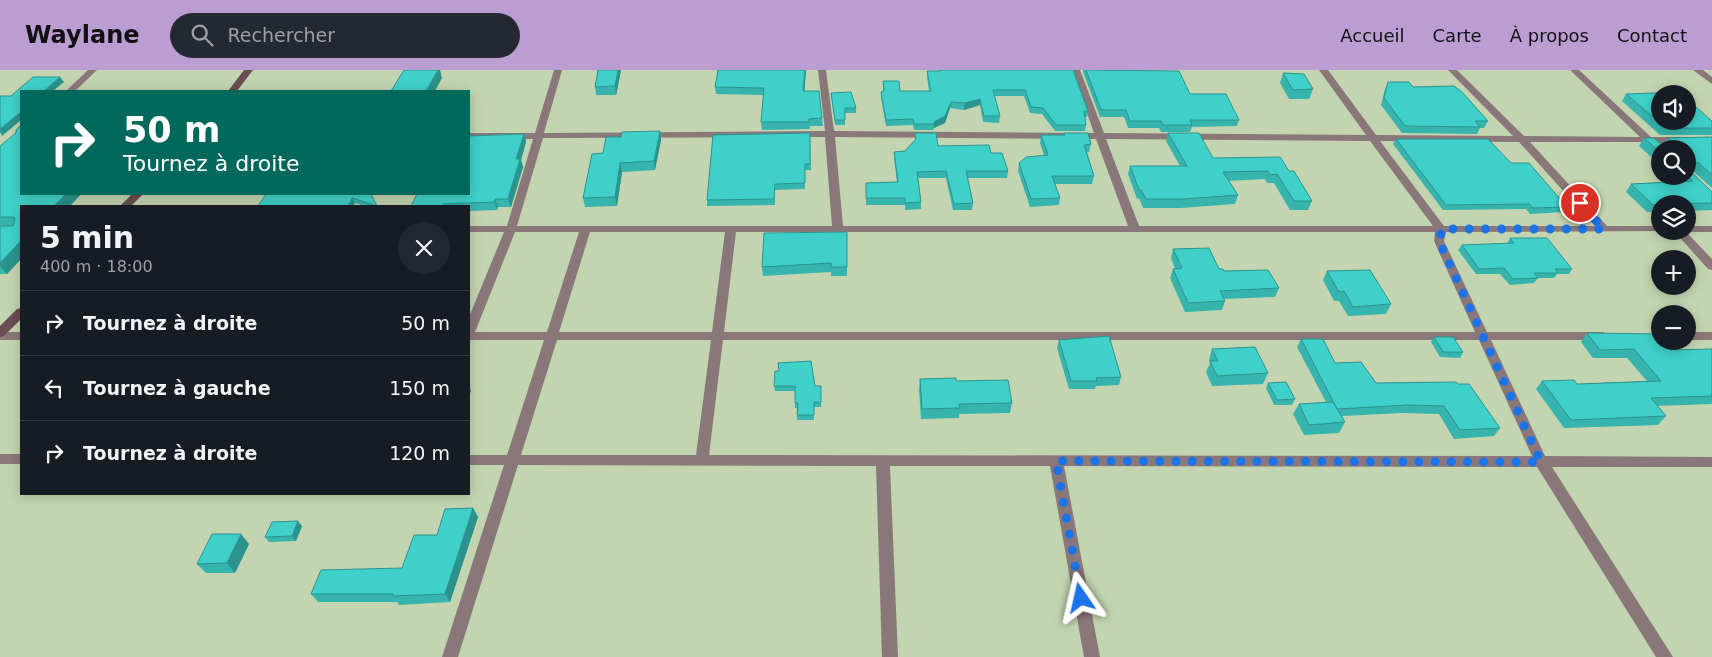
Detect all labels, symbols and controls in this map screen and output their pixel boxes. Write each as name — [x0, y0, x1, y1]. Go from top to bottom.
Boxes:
search box — [170, 13, 520, 58]
text: Waylane — [25, 21, 140, 49]
icon: search — [188, 21, 216, 49]
text: Rechercher — [228, 24, 335, 46]
text: Accueil — [1340, 25, 1405, 46]
text: Carte — [1433, 25, 1482, 46]
text: À propos — [1510, 25, 1589, 46]
text: Contact — [1617, 25, 1687, 46]
map controls — [1651, 85, 1696, 350]
button: sound — [1651, 85, 1696, 130]
icon: right — [40, 110, 105, 175]
text: 50 m — [123, 110, 220, 150]
button: search — [1651, 140, 1696, 185]
text: Tournez à droite — [123, 151, 300, 176]
pin — [1559, 182, 1601, 224]
icon: arrive — [1566, 189, 1594, 217]
button: layers — [1651, 195, 1696, 240]
text: 5 min — [40, 220, 134, 255]
button: close — [398, 222, 450, 274]
button: + — [1651, 250, 1696, 295]
text: 400 m · 18:00 — [40, 257, 153, 276]
button: − — [1651, 305, 1696, 350]
icon: right — [40, 309, 68, 337]
text: Tournez à droite — [83, 312, 257, 334]
text: 50 m — [401, 312, 450, 334]
icon: left — [40, 374, 68, 402]
text: Tournez à gauche — [83, 377, 271, 399]
text: 150 m — [389, 377, 450, 399]
icon: right — [40, 439, 68, 467]
text: Tournez à droite — [83, 442, 257, 464]
text: 120 m — [389, 442, 450, 464]
position arrow — [1054, 571, 1106, 623]

